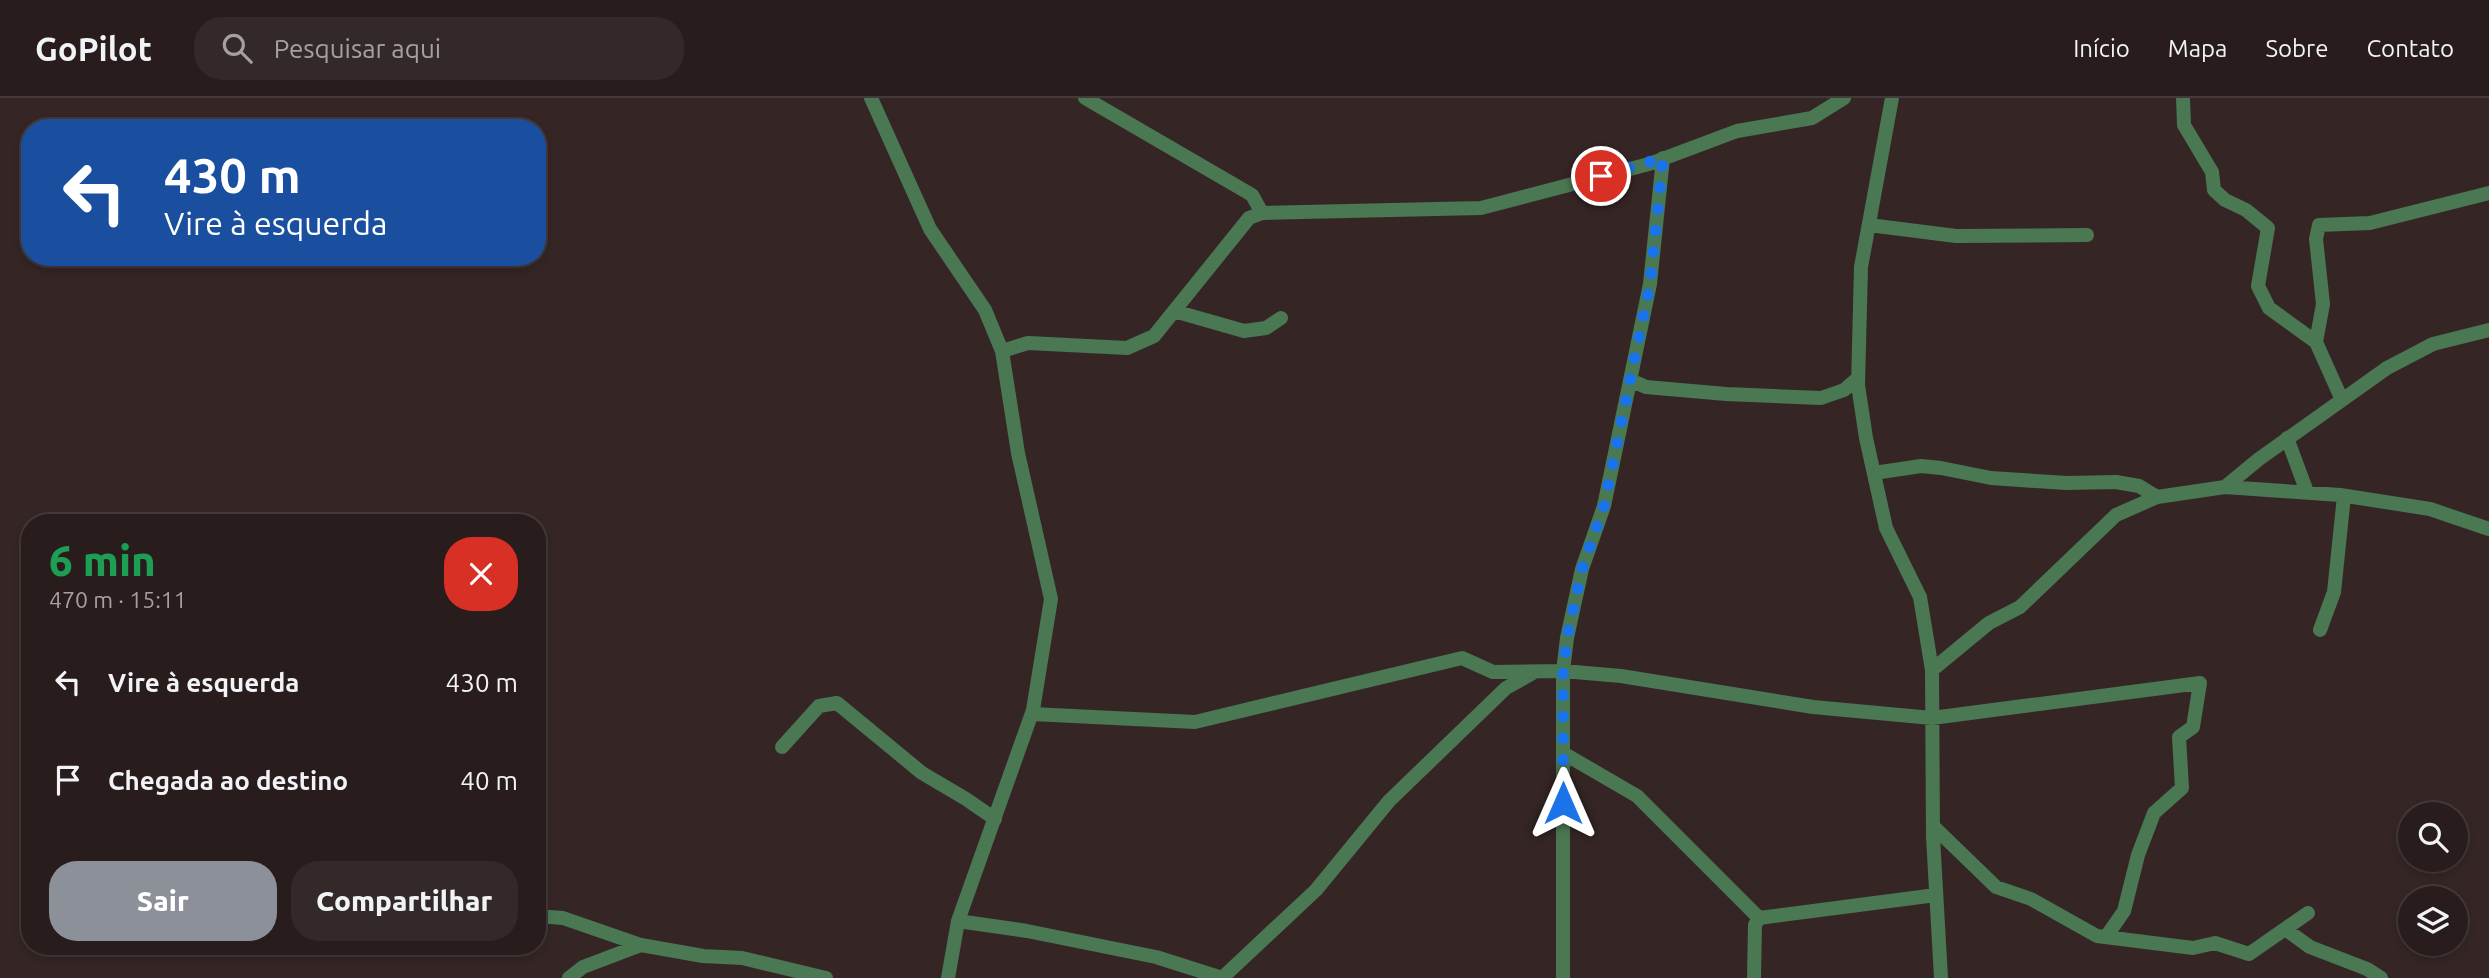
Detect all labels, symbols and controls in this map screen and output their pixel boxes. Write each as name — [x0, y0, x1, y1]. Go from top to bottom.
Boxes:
search box — [194, 17, 684, 80]
icon: search — [218, 29, 256, 67]
text: GoPilot — [35, 30, 152, 67]
text: Pesquisar aqui — [274, 34, 441, 63]
text: Início — [2073, 35, 2130, 62]
text: Mapa — [2168, 35, 2227, 62]
text: Sobre — [2265, 35, 2328, 62]
text: Contato — [2366, 35, 2454, 62]
pin — [1571, 146, 1631, 206]
icon: left — [49, 147, 140, 238]
text: 430 m — [164, 147, 301, 202]
icon: arrive — [1582, 157, 1620, 195]
text: Vire à esquerda — [164, 205, 387, 241]
text: 6 min — [49, 537, 156, 584]
button: close — [444, 537, 518, 611]
text: 470 m · 15:11 — [49, 587, 187, 612]
icon: left — [49, 663, 87, 701]
text: Vire à esquerda — [108, 668, 299, 697]
text: 430 m — [446, 668, 518, 697]
icon: arrive — [49, 761, 87, 799]
text: Chegada ao destino — [108, 766, 348, 795]
text: 40 m — [460, 766, 518, 795]
position arrow — [1526, 766, 1600, 840]
map controls — [2398, 802, 2468, 956]
button: search — [2398, 802, 2468, 872]
button: Sair — [49, 861, 277, 941]
button: Compartilhar — [291, 861, 518, 941]
button: layers — [2398, 886, 2468, 956]

